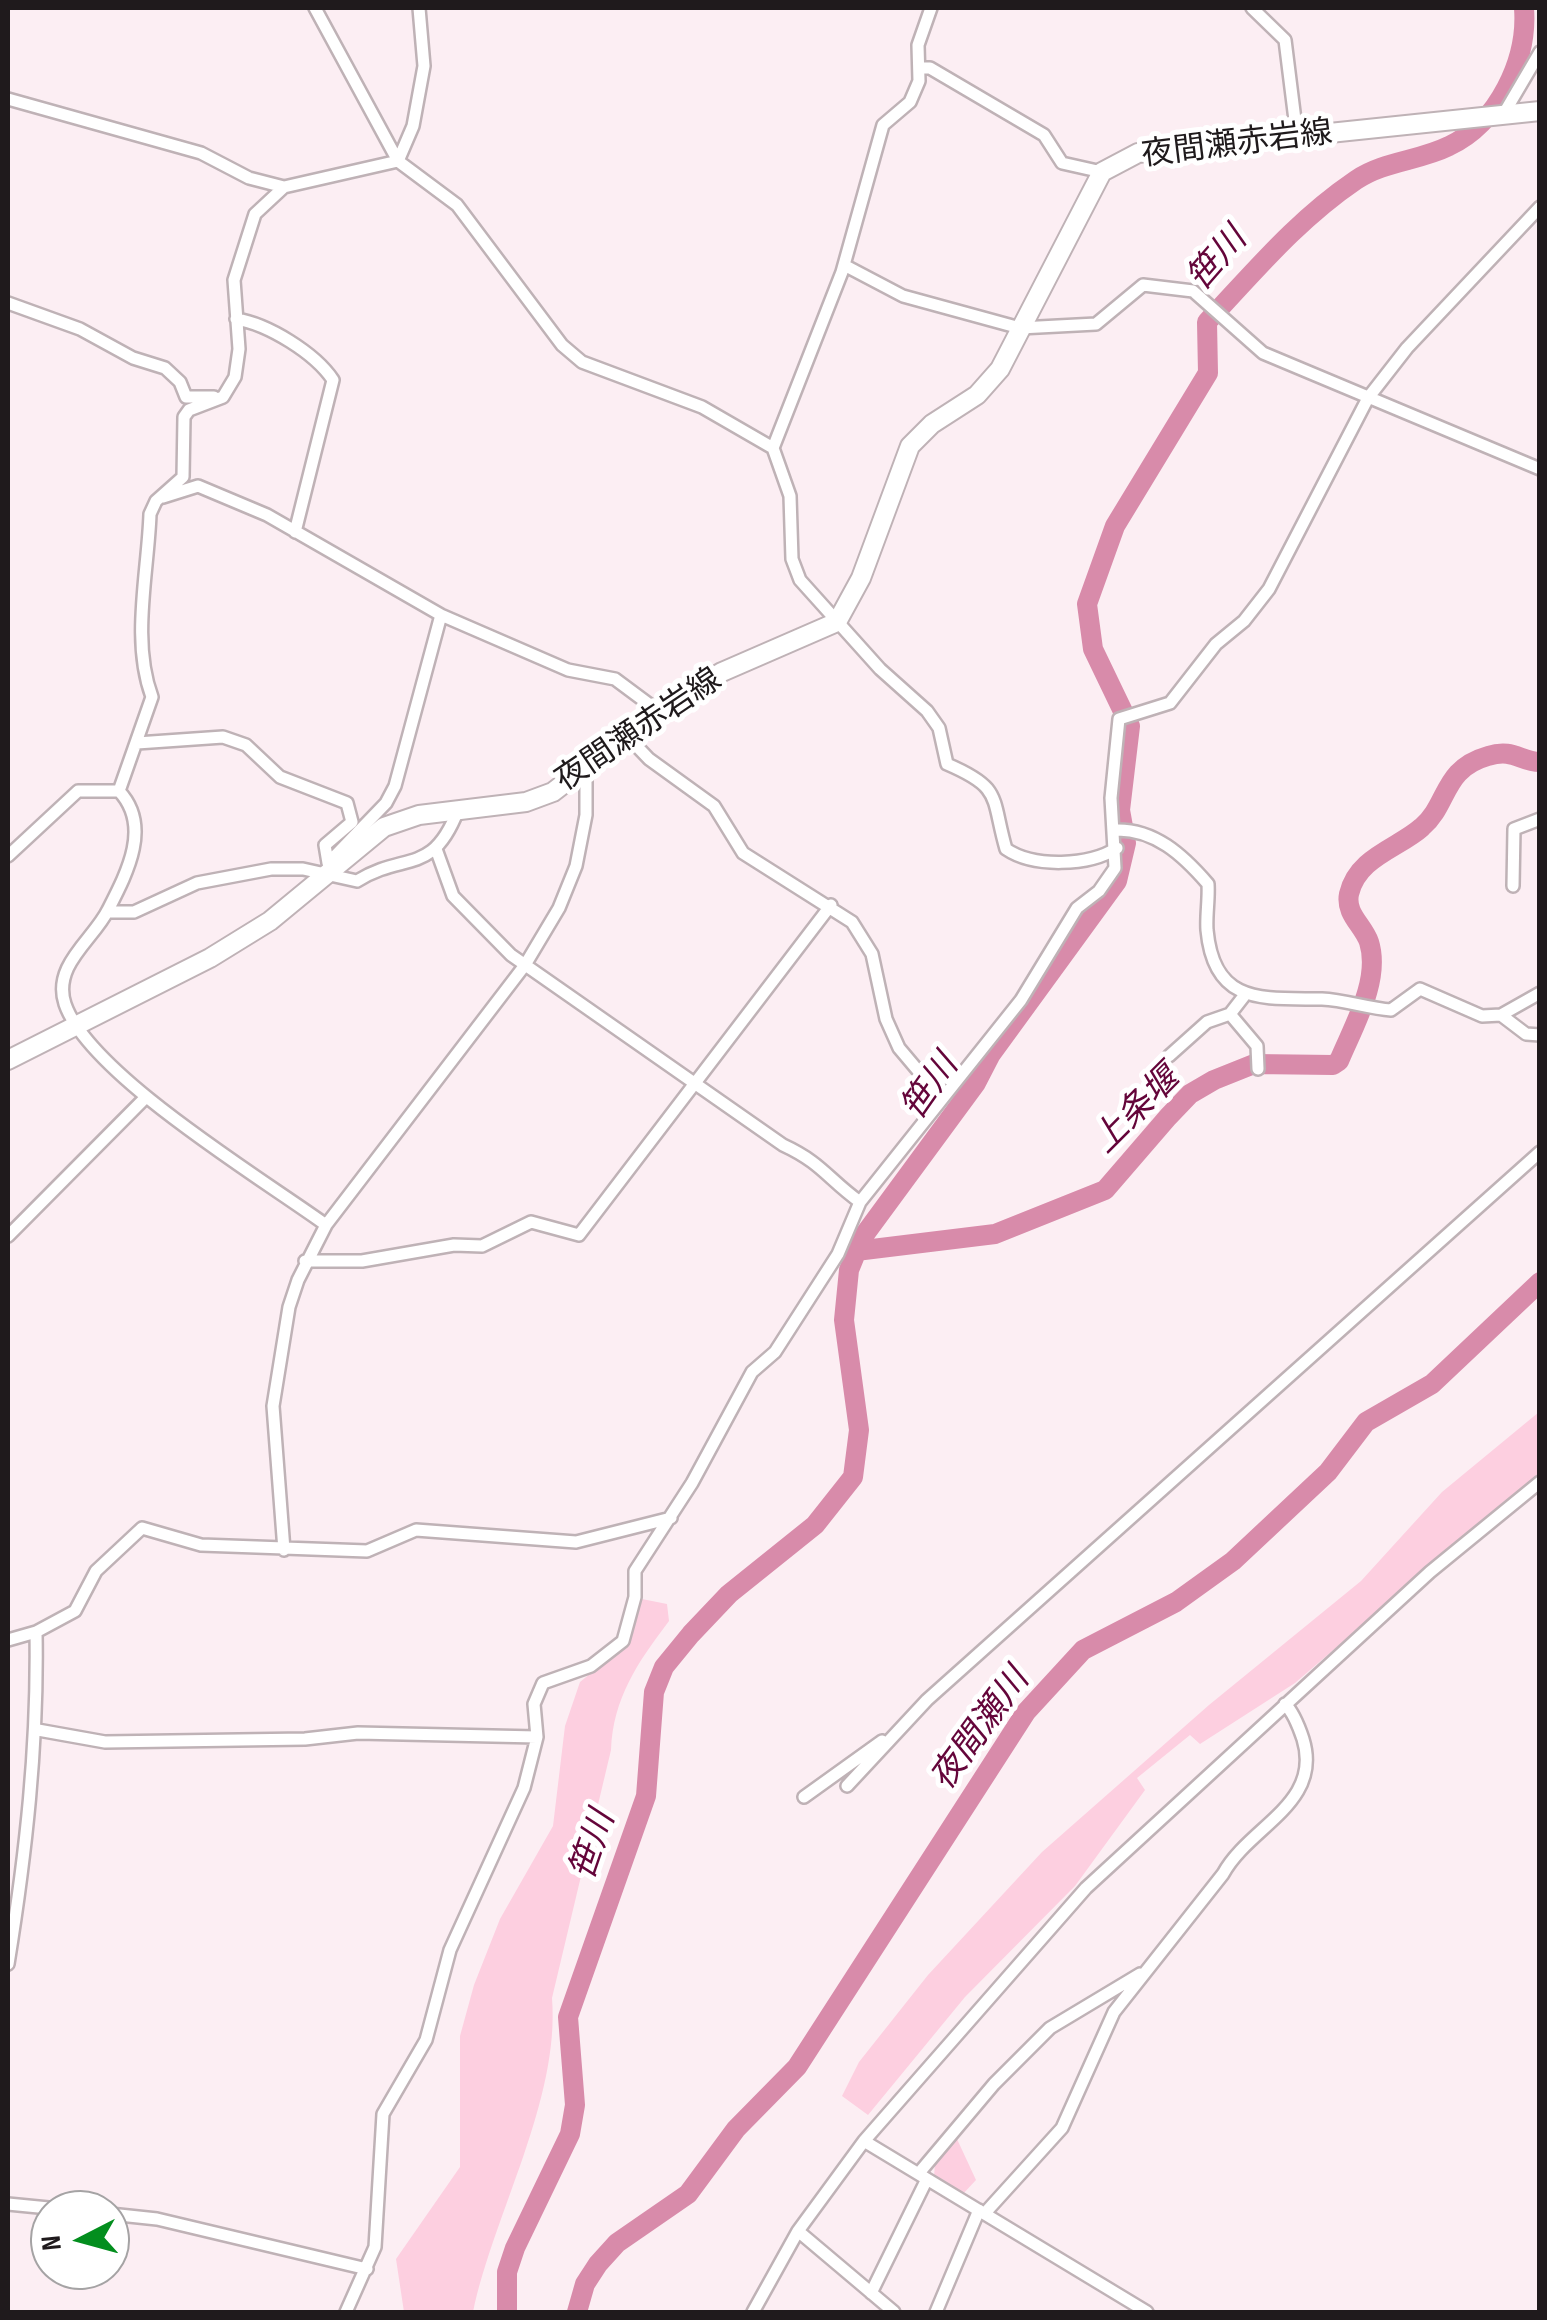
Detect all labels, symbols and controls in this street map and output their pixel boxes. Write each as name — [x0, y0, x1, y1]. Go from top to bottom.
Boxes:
street label: 夜間瀬赤岩線 — [1139, 114, 1335, 176]
water label: 笹川 — [1179, 220, 1257, 300]
street label: 夜間瀬赤岩線 — [549, 661, 729, 801]
water label: 笹川 — [894, 1047, 968, 1129]
water label: 上条堰 — [1085, 1059, 1189, 1163]
water label: 夜間瀬川 — [923, 1661, 1039, 1799]
water label: 笹川 — [563, 1806, 625, 1886]
north arrow — [30, 2190, 130, 2290]
text: N — [34, 2234, 69, 2252]

